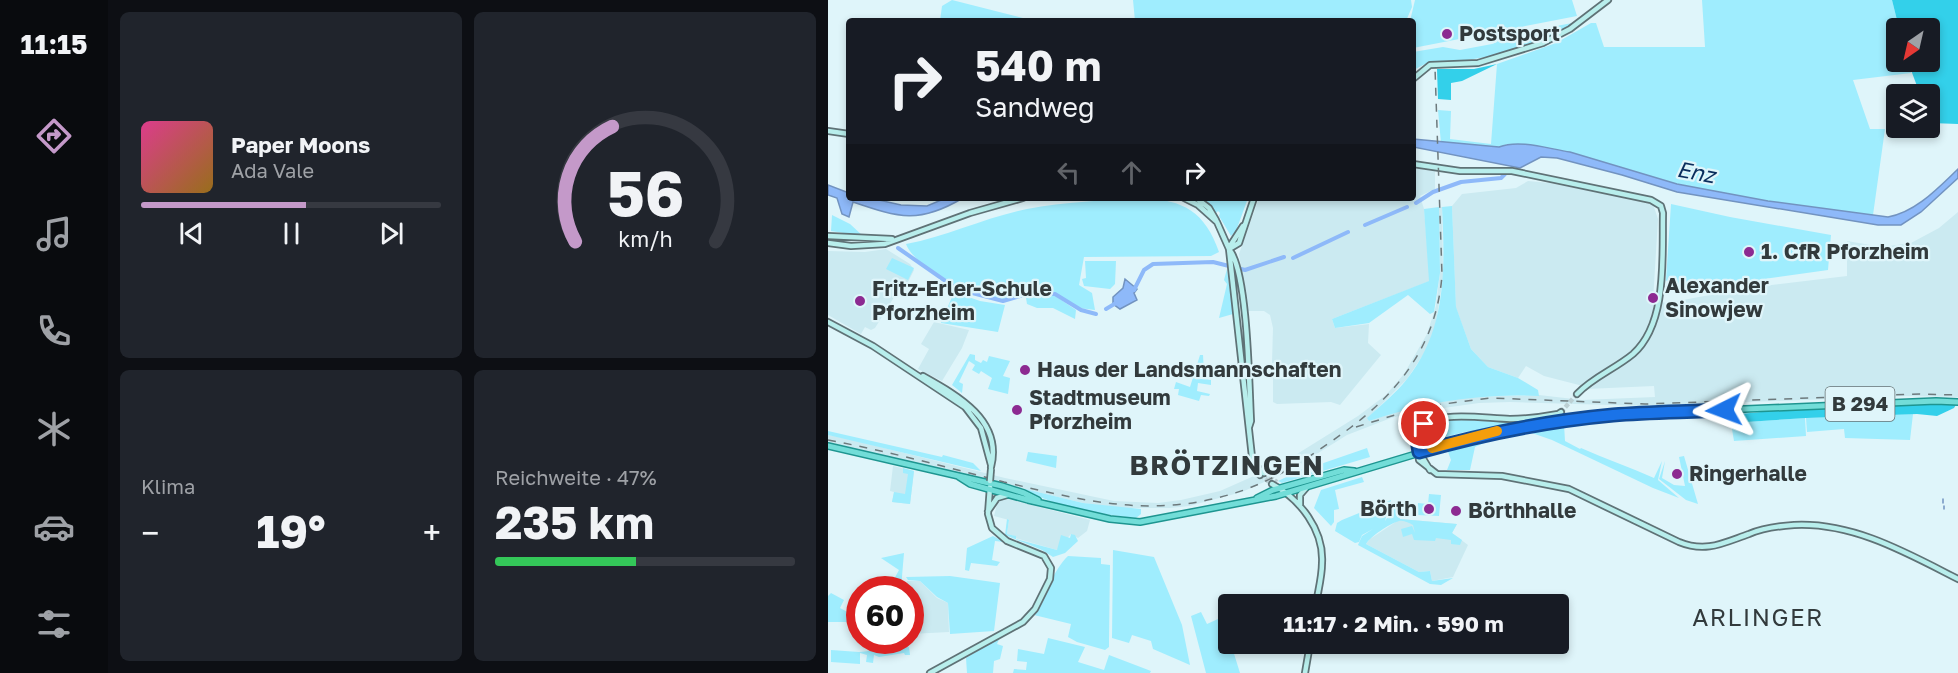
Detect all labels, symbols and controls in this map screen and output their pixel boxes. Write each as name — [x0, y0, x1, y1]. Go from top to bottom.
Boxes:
north arrow — [1886, 18, 1940, 72]
map controls — [1886, 18, 1940, 138]
place label: Postsport — [1459, 20, 1560, 46]
marker: Postsport — [1440, 27, 1454, 41]
text: 11:15 — [21, 28, 87, 60]
text: 540 m — [975, 40, 1101, 90]
icon: right — [876, 42, 954, 120]
button: layers — [1886, 84, 1940, 138]
text: Sandweg — [975, 91, 1095, 123]
icon: directions — [33, 115, 75, 157]
text: Paper Moons — [231, 131, 370, 158]
text: 56 — [606, 155, 684, 230]
water label: Enz — [1675, 155, 1720, 189]
icon: left — [1052, 156, 1085, 189]
icon: ahead — [1115, 156, 1148, 189]
icon: right — [1178, 156, 1211, 189]
text: Ada Vale — [231, 158, 314, 182]
icon: music — [33, 213, 75, 255]
icon: previous — [175, 217, 208, 250]
icon: pause — [275, 217, 308, 250]
icon: next — [375, 217, 408, 250]
text: km/h — [618, 227, 672, 253]
place label: 1. CfR Pforzheim — [1761, 238, 1929, 264]
marker: 1. CfR Pforzheim — [1742, 245, 1756, 259]
place label: Alexander Sinowjew — [1665, 272, 1769, 322]
place label: Fritz-Erler-Schule Pforzheim — [872, 275, 1052, 325]
marker: Alexander Sinowjew — [1646, 291, 1660, 305]
marker: Fritz-Erler-Schule Pforzheim — [853, 294, 867, 308]
icon: phone — [33, 310, 75, 352]
place label: Haus der Landsmannschaften — [1037, 356, 1341, 382]
marker: Haus der Landsmannschaften — [1018, 363, 1032, 377]
position arrow — [1692, 378, 1756, 442]
place label: Stadtmuseum Pforzheim — [1029, 384, 1171, 434]
road number: B 294 — [1826, 387, 1894, 421]
pin — [1398, 398, 1449, 449]
marker: Stadtmuseum Pforzheim — [1010, 403, 1024, 417]
icon: arrive — [1407, 407, 1440, 440]
icon: climate — [33, 408, 75, 450]
district label: BRÖTZINGEN — [1130, 449, 1324, 481]
place label: Ringerhalle — [1689, 460, 1807, 486]
text: Reichweite · 47% — [495, 465, 657, 489]
marker: Ringerhalle — [1670, 467, 1684, 481]
text: Klima — [141, 474, 195, 498]
text: 235 km — [495, 495, 654, 549]
place label: Börth — [1360, 495, 1417, 521]
place label: Börthhalle — [1468, 497, 1576, 523]
marker: Börth — [1422, 502, 1436, 516]
text: 19° — [256, 504, 326, 558]
marker: Börthhalle — [1449, 504, 1463, 518]
icon: car — [33, 506, 75, 548]
text: − — [141, 513, 159, 552]
text: + — [423, 513, 441, 552]
speed limit sign: 60 — [846, 576, 924, 654]
district label: ARLINGER — [1692, 602, 1824, 631]
icon: filters — [33, 603, 75, 645]
text: 11:17 · 2 Min. · 590 m — [1283, 610, 1504, 637]

